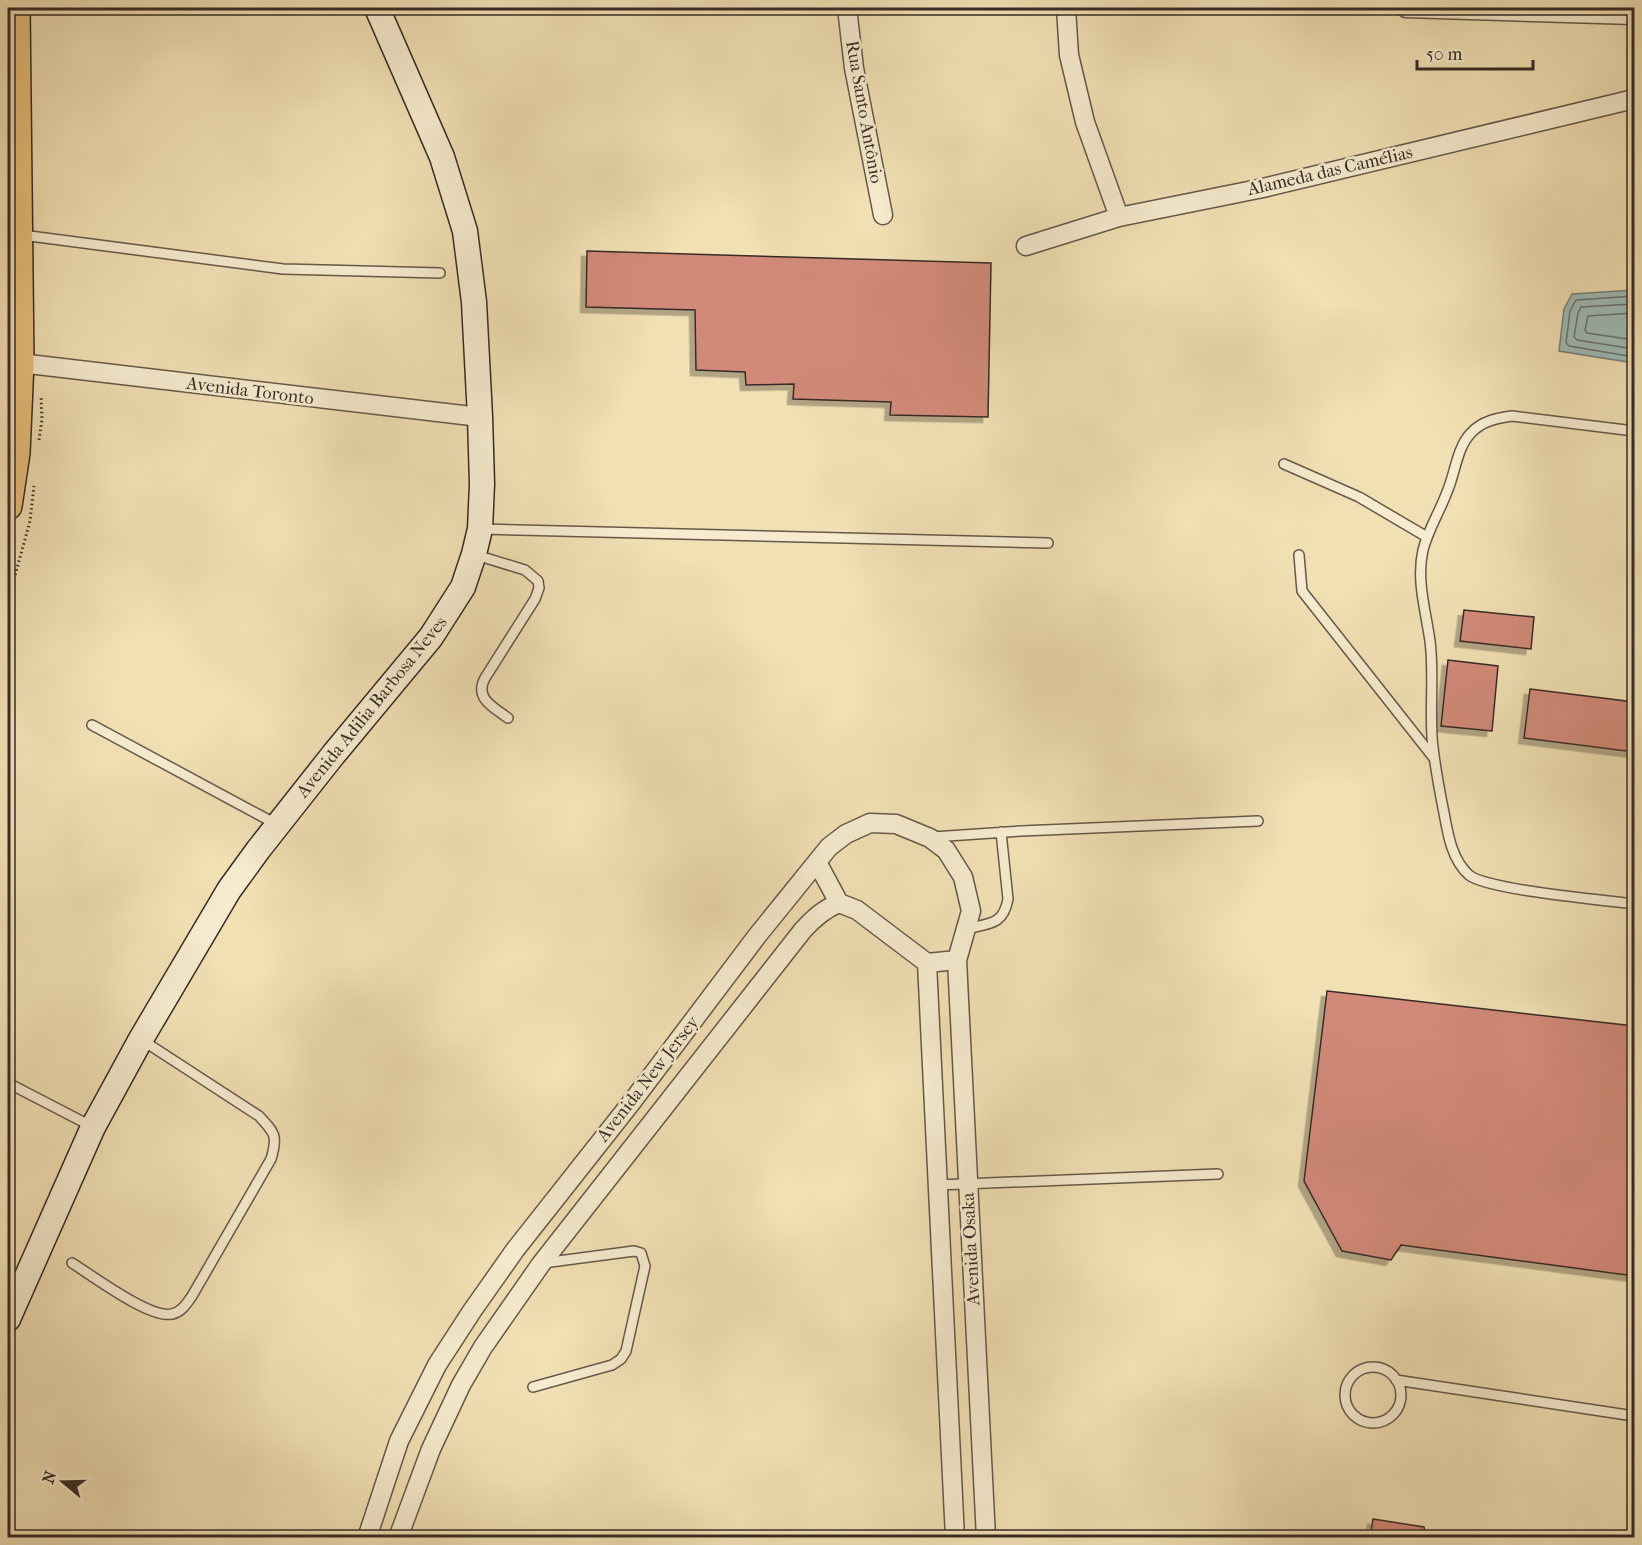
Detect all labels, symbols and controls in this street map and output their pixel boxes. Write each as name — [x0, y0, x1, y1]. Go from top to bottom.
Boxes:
scale bar — [1417, 33, 1532, 71]
street label: Rua Santo Antônio — [841, 39, 887, 185]
text: 50 m — [1426, 44, 1463, 65]
street label: Alameda das Camélias — [1244, 142, 1415, 200]
street label: Avenida Toronto — [184, 373, 315, 409]
street label: Avenida Adilia Barbosa Neves — [292, 612, 452, 803]
street label: Avenida New Jersey — [592, 1011, 704, 1147]
street label: Avenida Osaka — [958, 1191, 985, 1307]
north arrow — [33, 1452, 93, 1512]
text: N — [38, 1468, 61, 1486]

